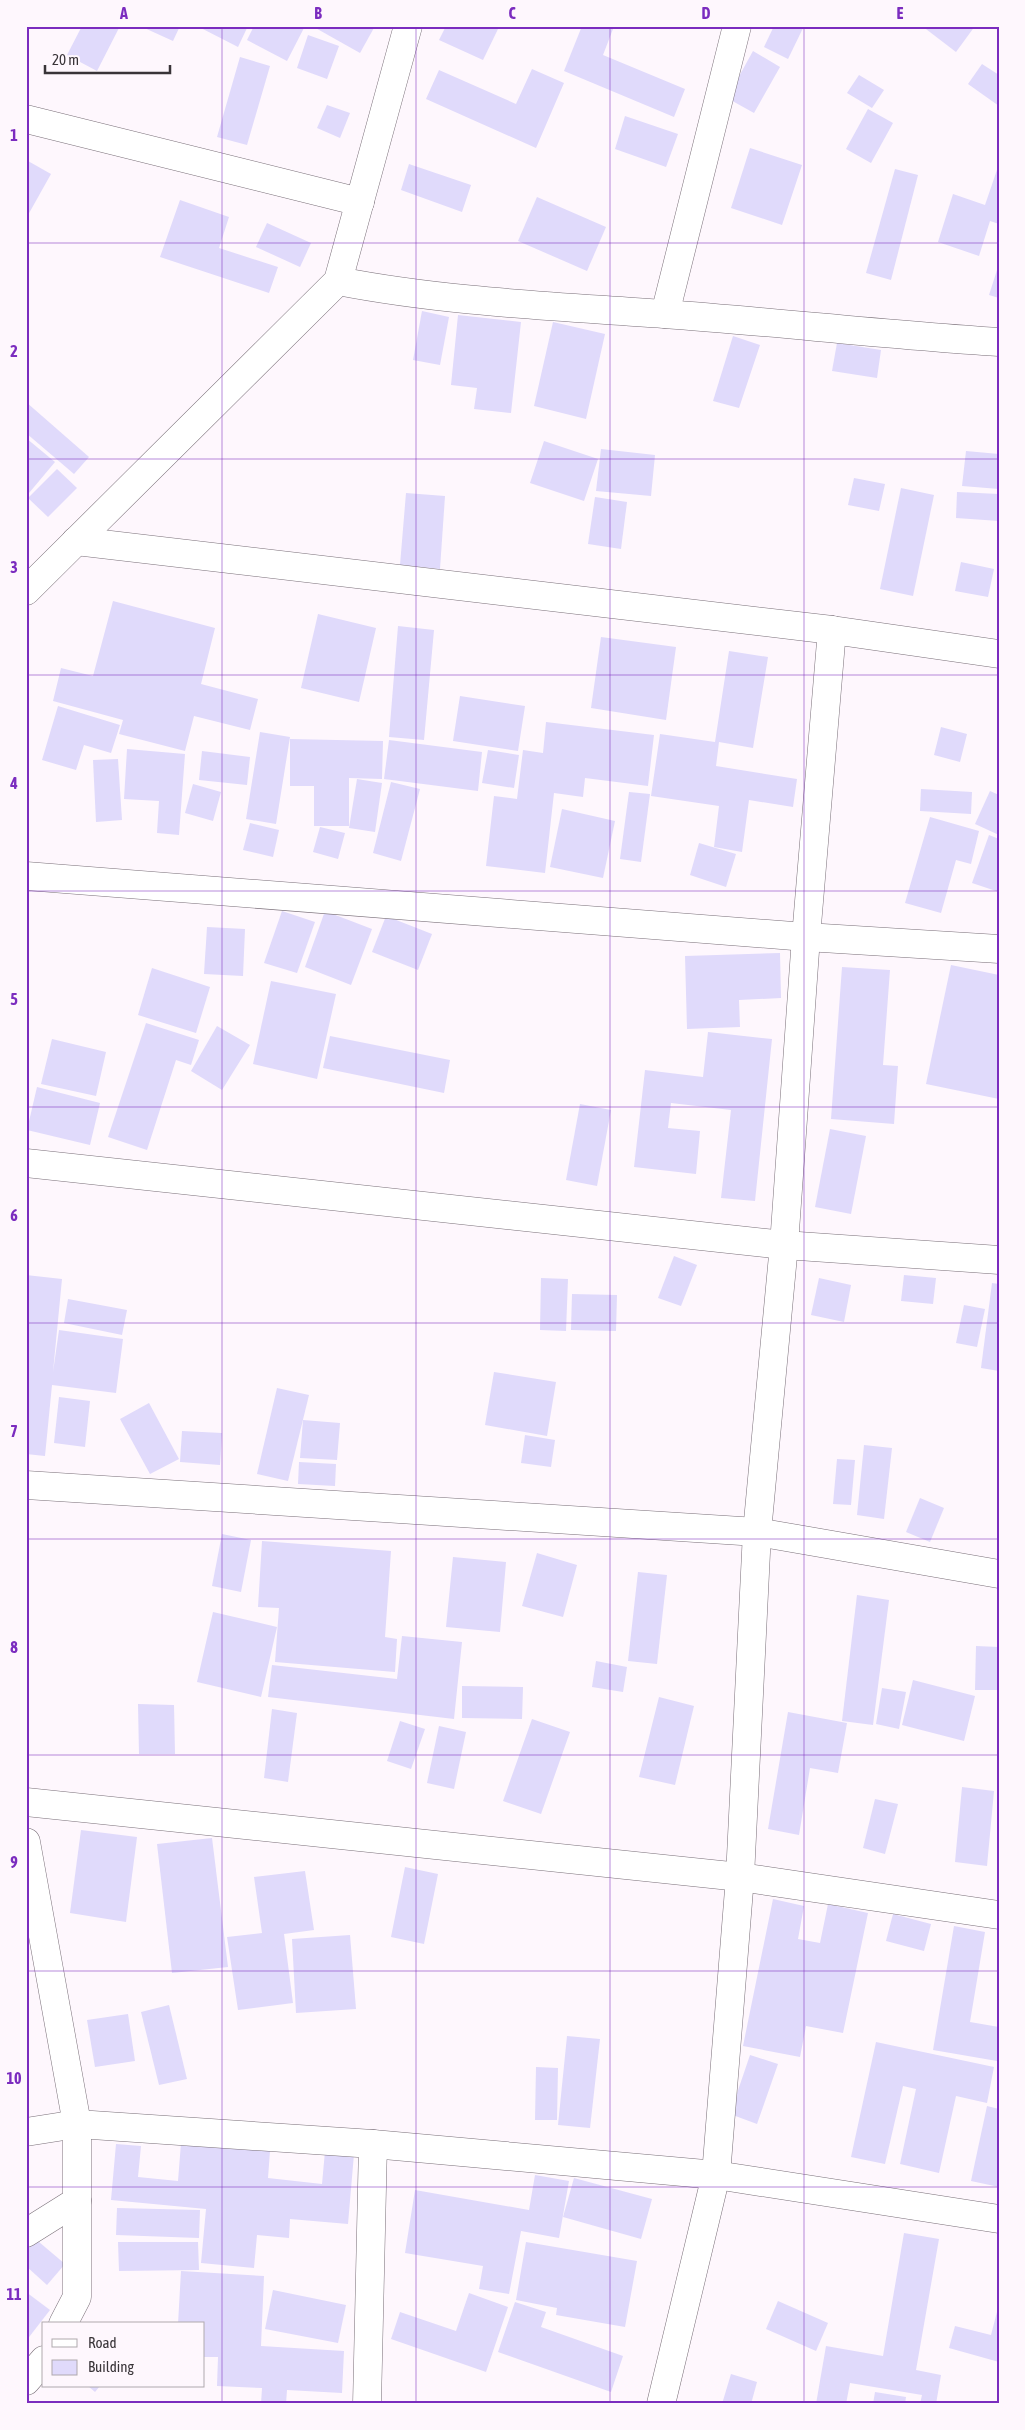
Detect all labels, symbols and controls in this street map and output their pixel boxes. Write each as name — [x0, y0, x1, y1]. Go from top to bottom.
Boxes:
text: A — [119, 4, 128, 22]
text: B — [314, 4, 322, 22]
text: C — [508, 4, 516, 22]
text: D — [702, 4, 711, 22]
text: E — [897, 4, 904, 22]
scale bar — [45, 42, 170, 74]
text: 20 m — [52, 51, 79, 68]
text: 1 — [10, 126, 18, 144]
text: 2 — [10, 342, 18, 360]
text: 3 — [10, 558, 18, 576]
text: 4 — [9, 774, 18, 792]
text: 5 — [10, 990, 18, 1008]
text: 6 — [10, 1206, 18, 1224]
text: 7 — [10, 1422, 18, 1440]
text: 8 — [10, 1638, 18, 1656]
text: 9 — [10, 1853, 18, 1871]
text: 10 — [6, 2069, 22, 2087]
text: 11 — [6, 2285, 22, 2303]
legend — [42, 2322, 205, 2388]
text: Road — [88, 2334, 117, 2351]
text: Building — [88, 2358, 134, 2375]

